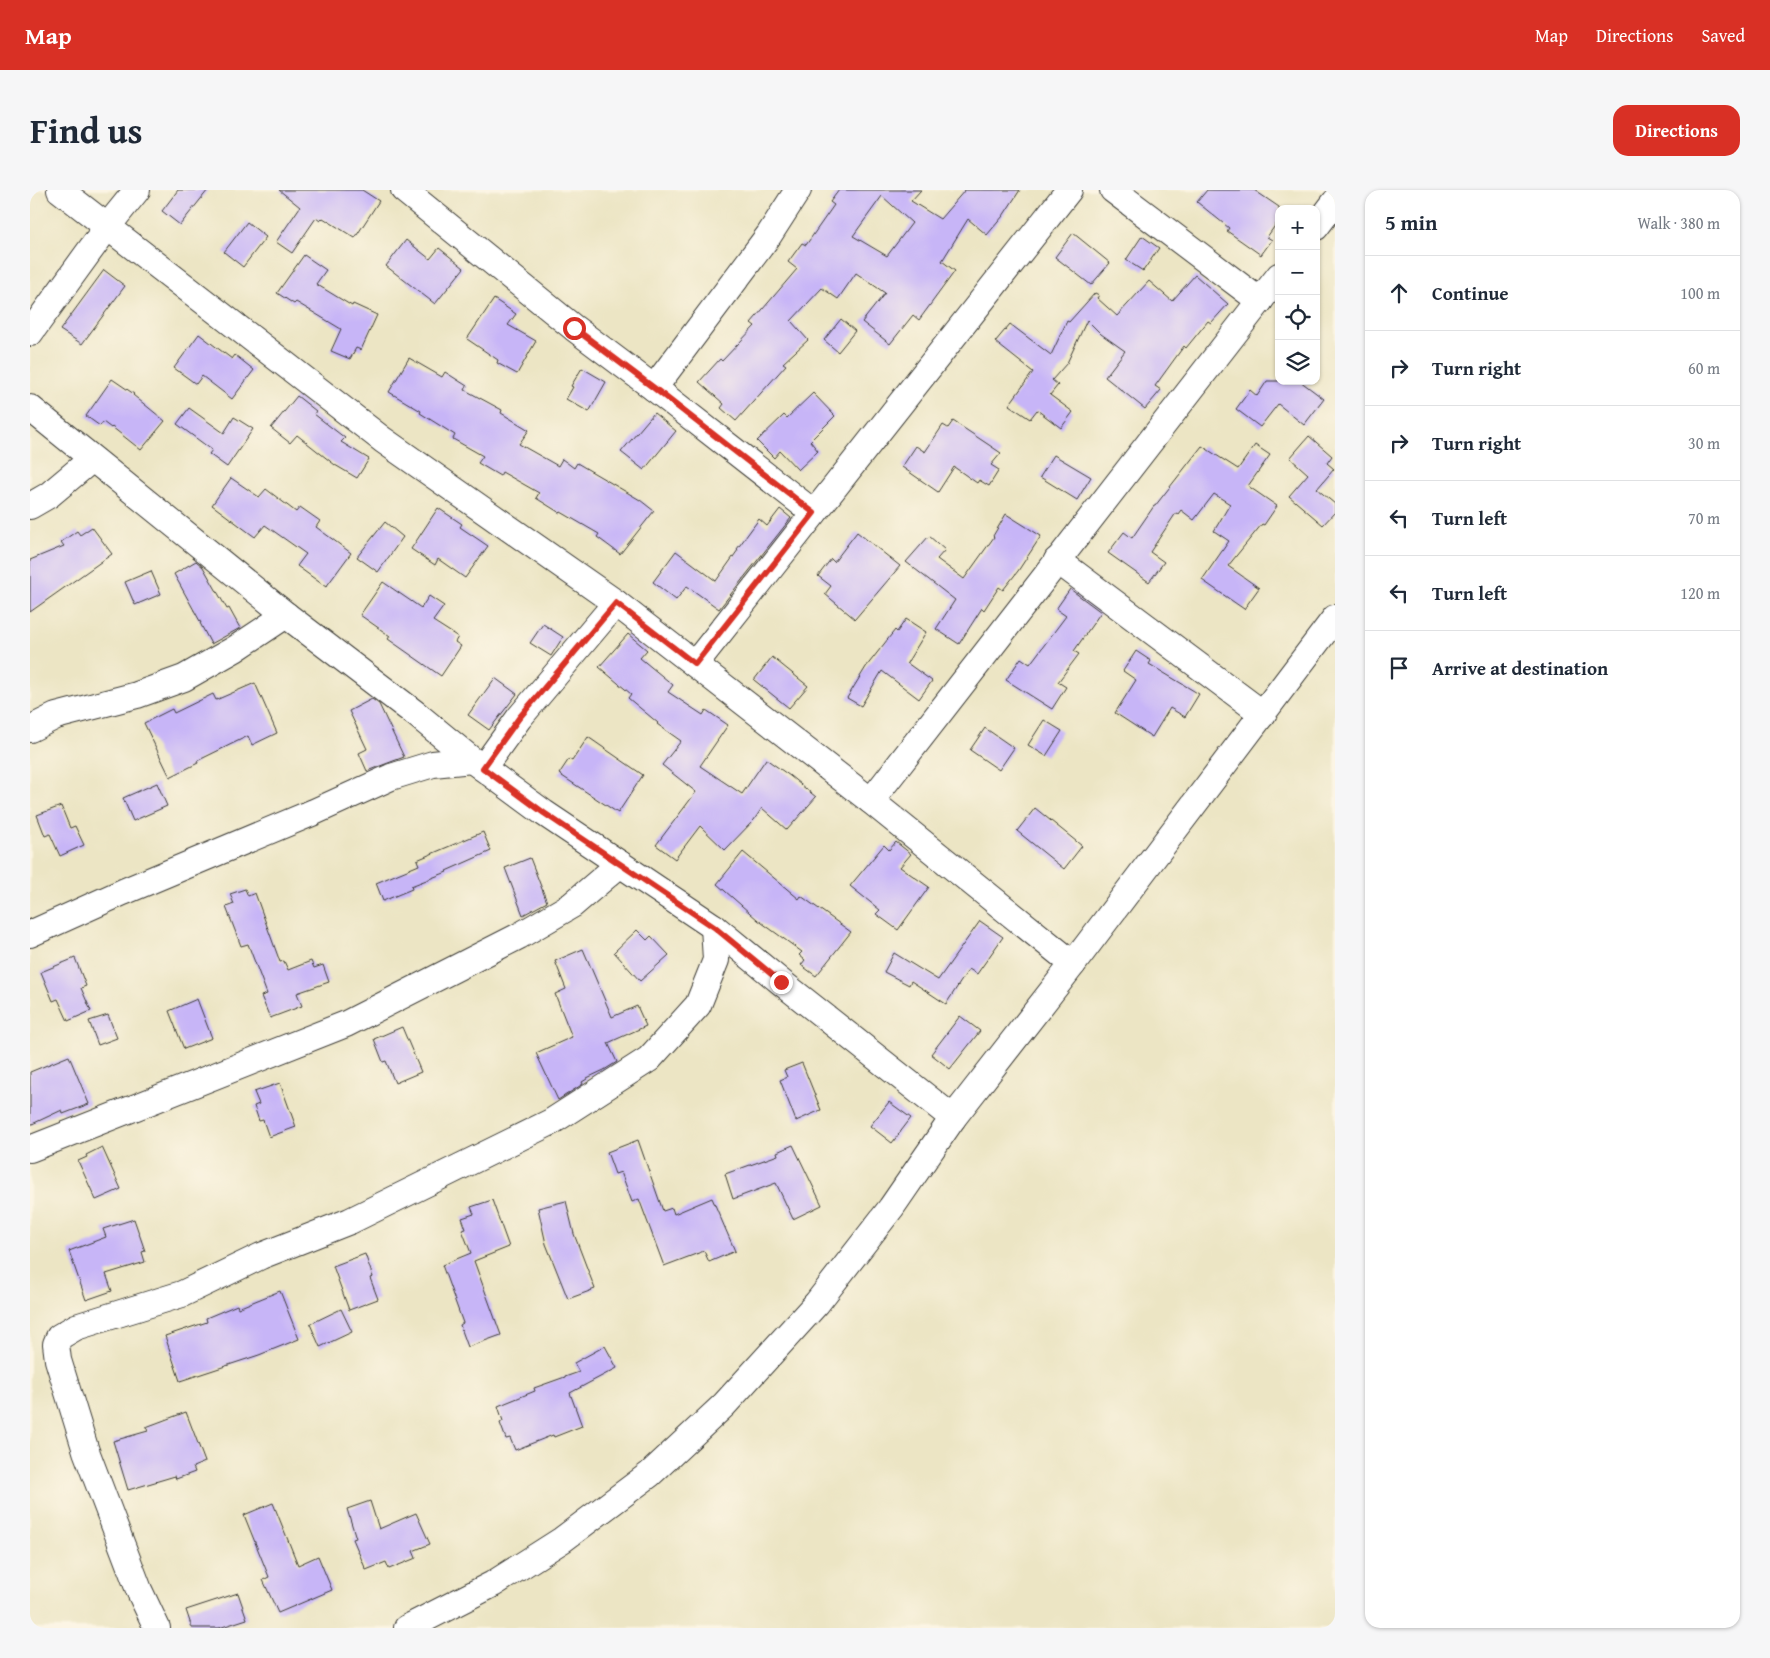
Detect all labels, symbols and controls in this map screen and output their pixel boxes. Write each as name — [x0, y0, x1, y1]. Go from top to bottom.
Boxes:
text: Map — [25, 18, 72, 53]
text: Map — [1535, 22, 1568, 49]
text: Directions — [1596, 22, 1673, 49]
text: Saved — [1701, 22, 1745, 49]
text: Find us — [30, 105, 143, 156]
button: Directions — [1613, 105, 1740, 156]
map controls — [1275, 205, 1320, 385]
button: + — [1275, 205, 1320, 250]
text: 5 min — [1385, 207, 1437, 238]
text: Walk · 380 m — [1637, 211, 1720, 235]
button: − — [1275, 250, 1320, 295]
icon: ahead — [1385, 279, 1413, 307]
text: Continue — [1432, 279, 1509, 307]
text: 100 m — [1680, 281, 1720, 305]
button: locate — [1275, 295, 1320, 340]
route start — [563, 317, 586, 340]
button: layers — [1275, 340, 1320, 385]
icon: right — [1385, 354, 1413, 382]
text: Turn right — [1432, 354, 1521, 382]
text: 60 m — [1688, 356, 1720, 380]
icon: right — [1385, 429, 1413, 457]
text: Turn right — [1432, 429, 1521, 457]
text: 30 m — [1688, 431, 1720, 455]
icon: left — [1385, 504, 1413, 532]
text: Turn left — [1432, 504, 1507, 532]
text: 70 m — [1688, 506, 1720, 530]
icon: left — [1385, 579, 1413, 607]
text: Turn left — [1432, 579, 1507, 607]
text: 120 m — [1680, 581, 1720, 605]
icon: arrive — [1385, 654, 1413, 682]
text: Arrive at destination — [1432, 654, 1608, 682]
route end — [770, 971, 793, 994]

